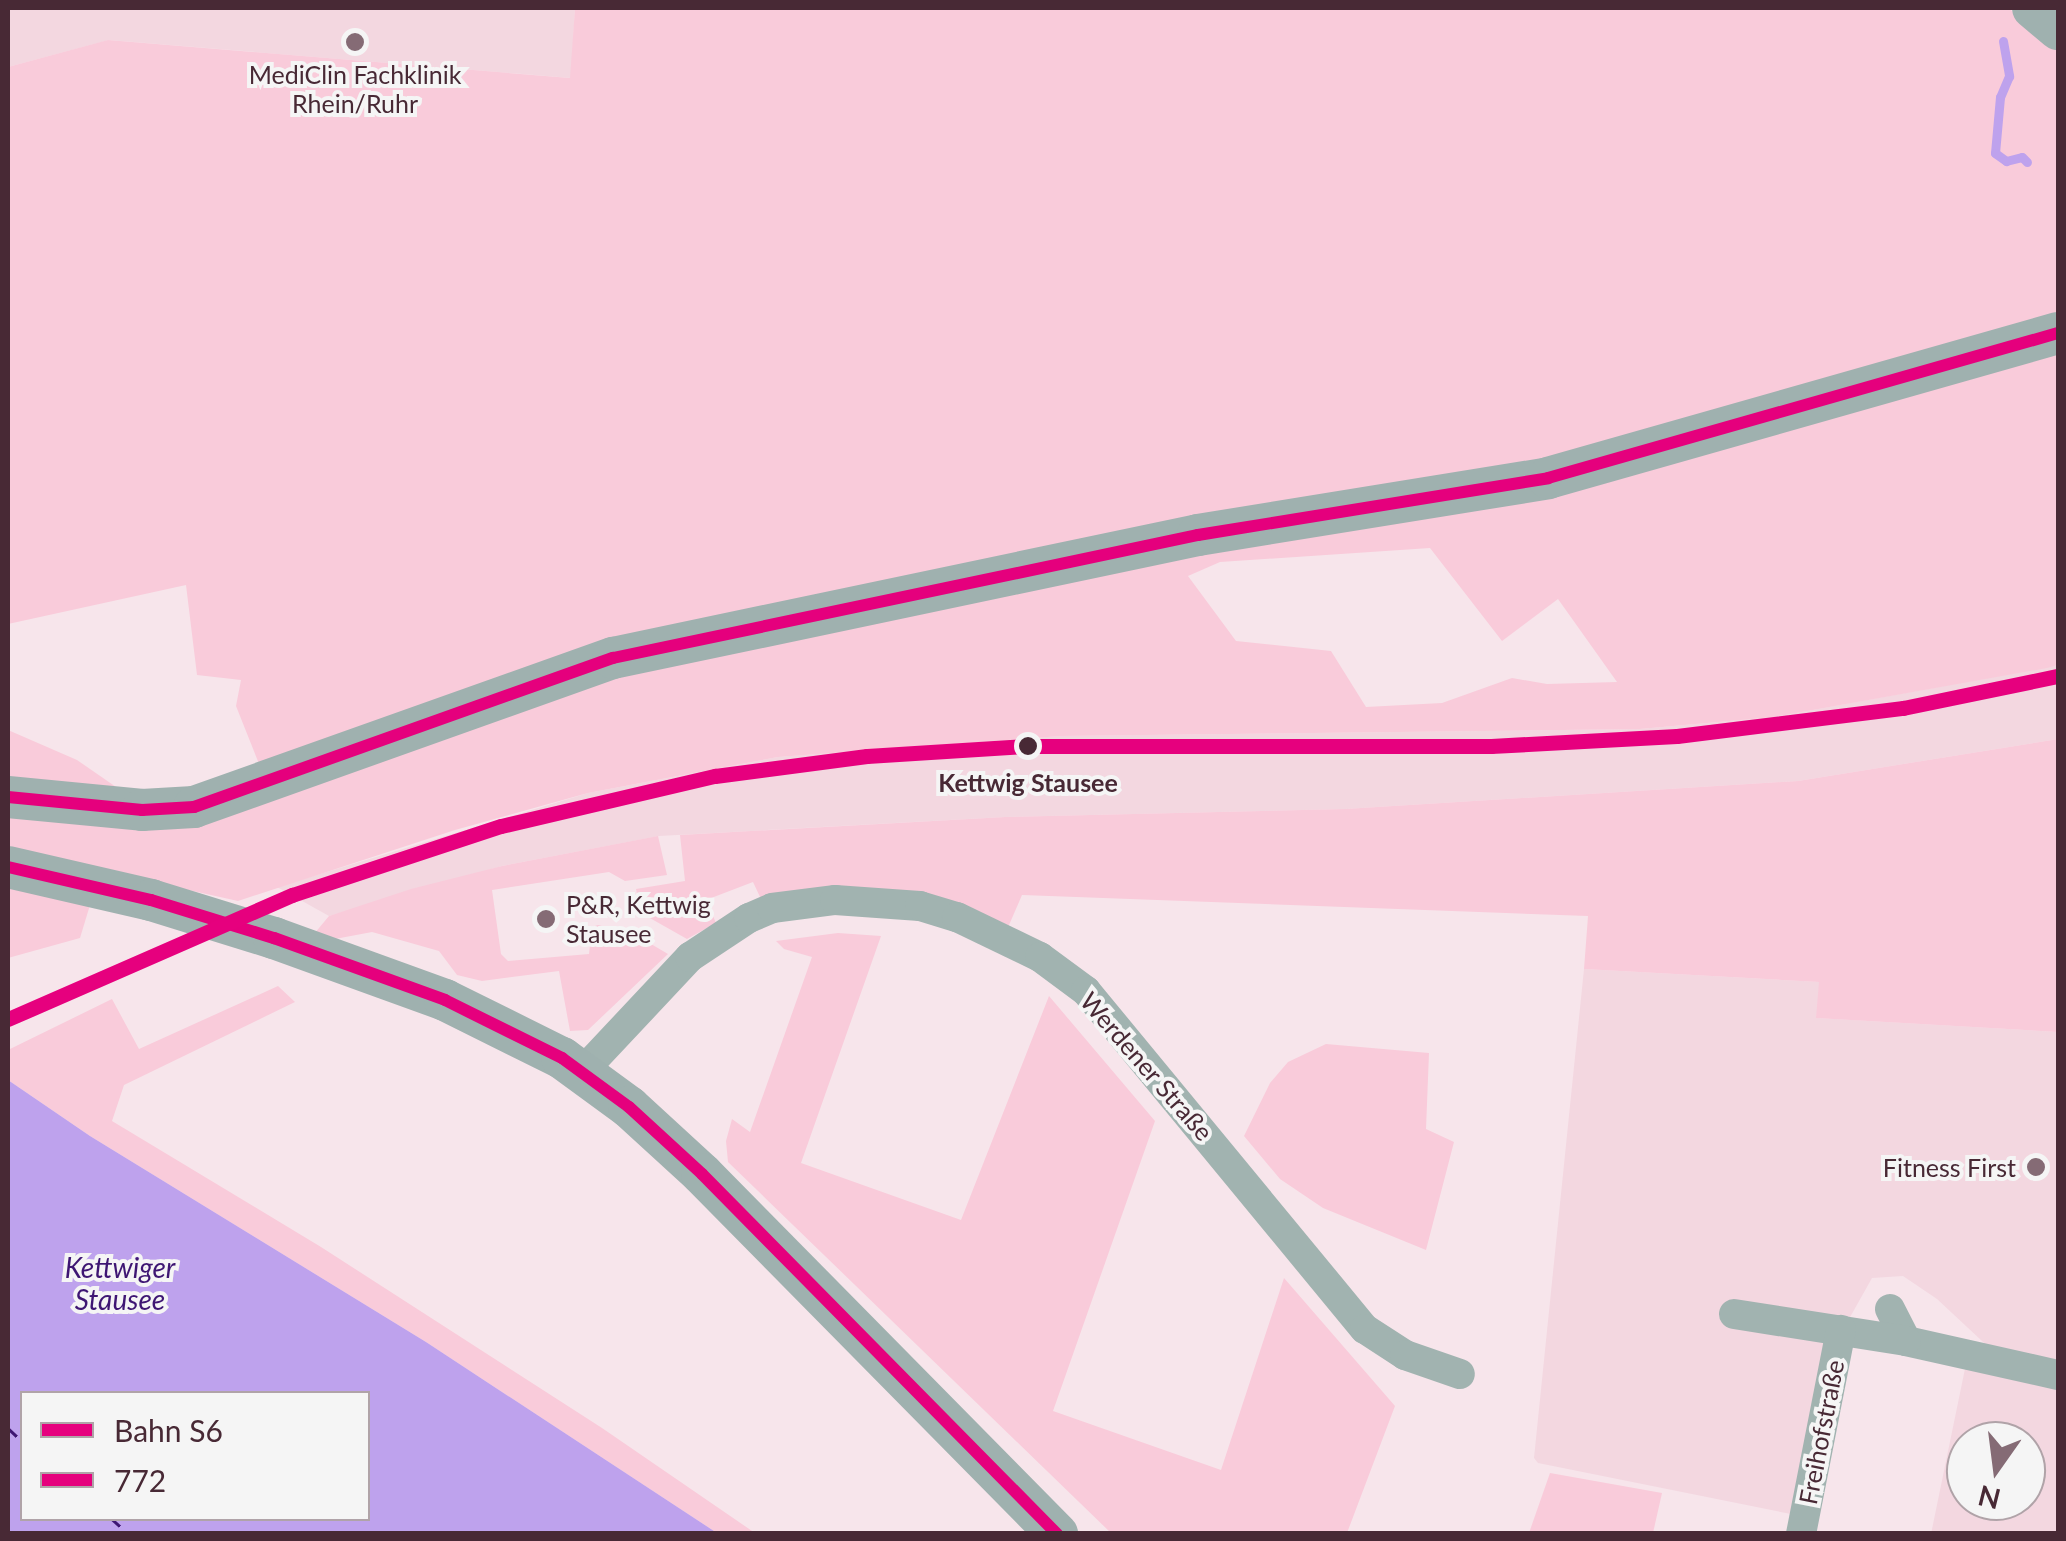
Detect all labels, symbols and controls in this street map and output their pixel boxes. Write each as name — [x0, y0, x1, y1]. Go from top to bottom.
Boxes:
marker: MediClin Fachklinik Rhein/Ruhr — [342, 29, 368, 55]
place label: MediClin Fachklinik Rhein/Ruhr — [249, 60, 461, 119]
marker: Kettwig Stausee — [1012, 730, 1044, 762]
place label: Kettwig Stausee — [938, 767, 1118, 797]
place label: P&R, Kettwig Stausee — [566, 890, 711, 949]
marker: P&R, Kettwig Stausee — [535, 908, 557, 930]
street label: Werdener Straße — [1074, 986, 1220, 1146]
place label: Fitness First — [1883, 1152, 2016, 1182]
marker: Fitness First — [2025, 1156, 2047, 1178]
water label: Kettwiger Stausee — [65, 1250, 175, 1316]
street label: Freihofstraße — [1792, 1357, 1850, 1507]
legend — [20, 1391, 370, 1521]
text: Bahn S6 — [114, 1412, 223, 1448]
north arrow — [1946, 1421, 2046, 1521]
text: 772 — [114, 1462, 166, 1498]
text: N — [1975, 1479, 2004, 1517]

